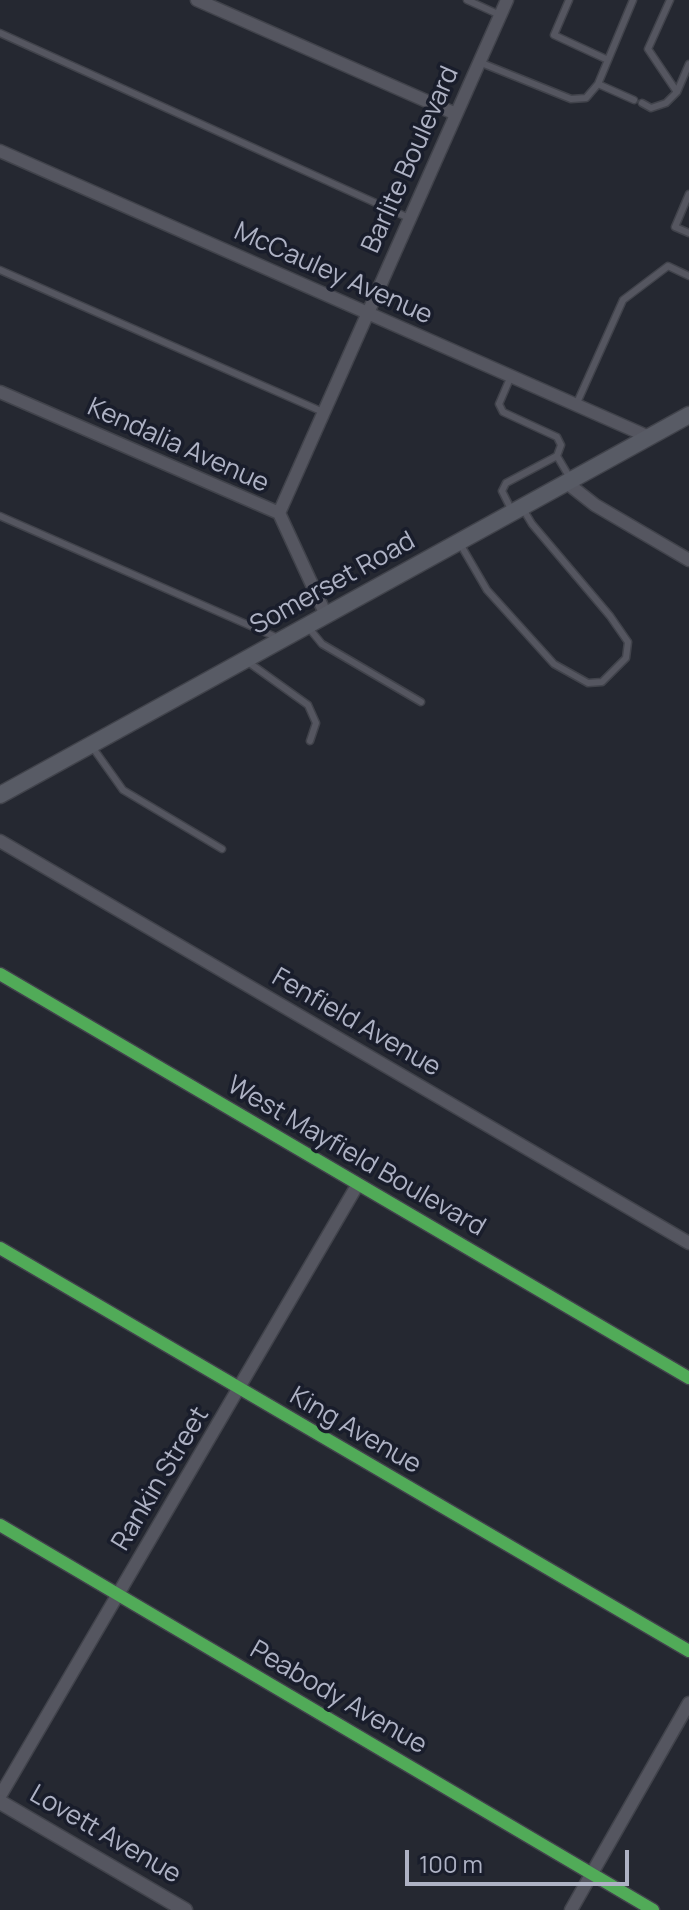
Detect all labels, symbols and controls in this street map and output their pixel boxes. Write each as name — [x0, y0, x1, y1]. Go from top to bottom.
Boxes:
street label: Barlite Boulevard — [356, 62, 466, 258]
street label: McCauley Avenue — [229, 216, 437, 332]
street label: Kendalia Avenue — [82, 392, 274, 500]
street label: Somerset Road — [245, 526, 421, 642]
street label: Fenfield Avenue — [266, 962, 446, 1084]
street label: West Mayfield Boulevard — [221, 1070, 491, 1244]
street label: King Avenue — [284, 1381, 426, 1481]
street label: Rankin Street — [106, 1401, 216, 1557]
street label: Peabody Avenue — [244, 1635, 432, 1761]
street label: Lovett Avenue — [24, 1779, 186, 1891]
scale bar — [409, 1834, 633, 1884]
text: 100 m — [419, 1847, 483, 1880]

